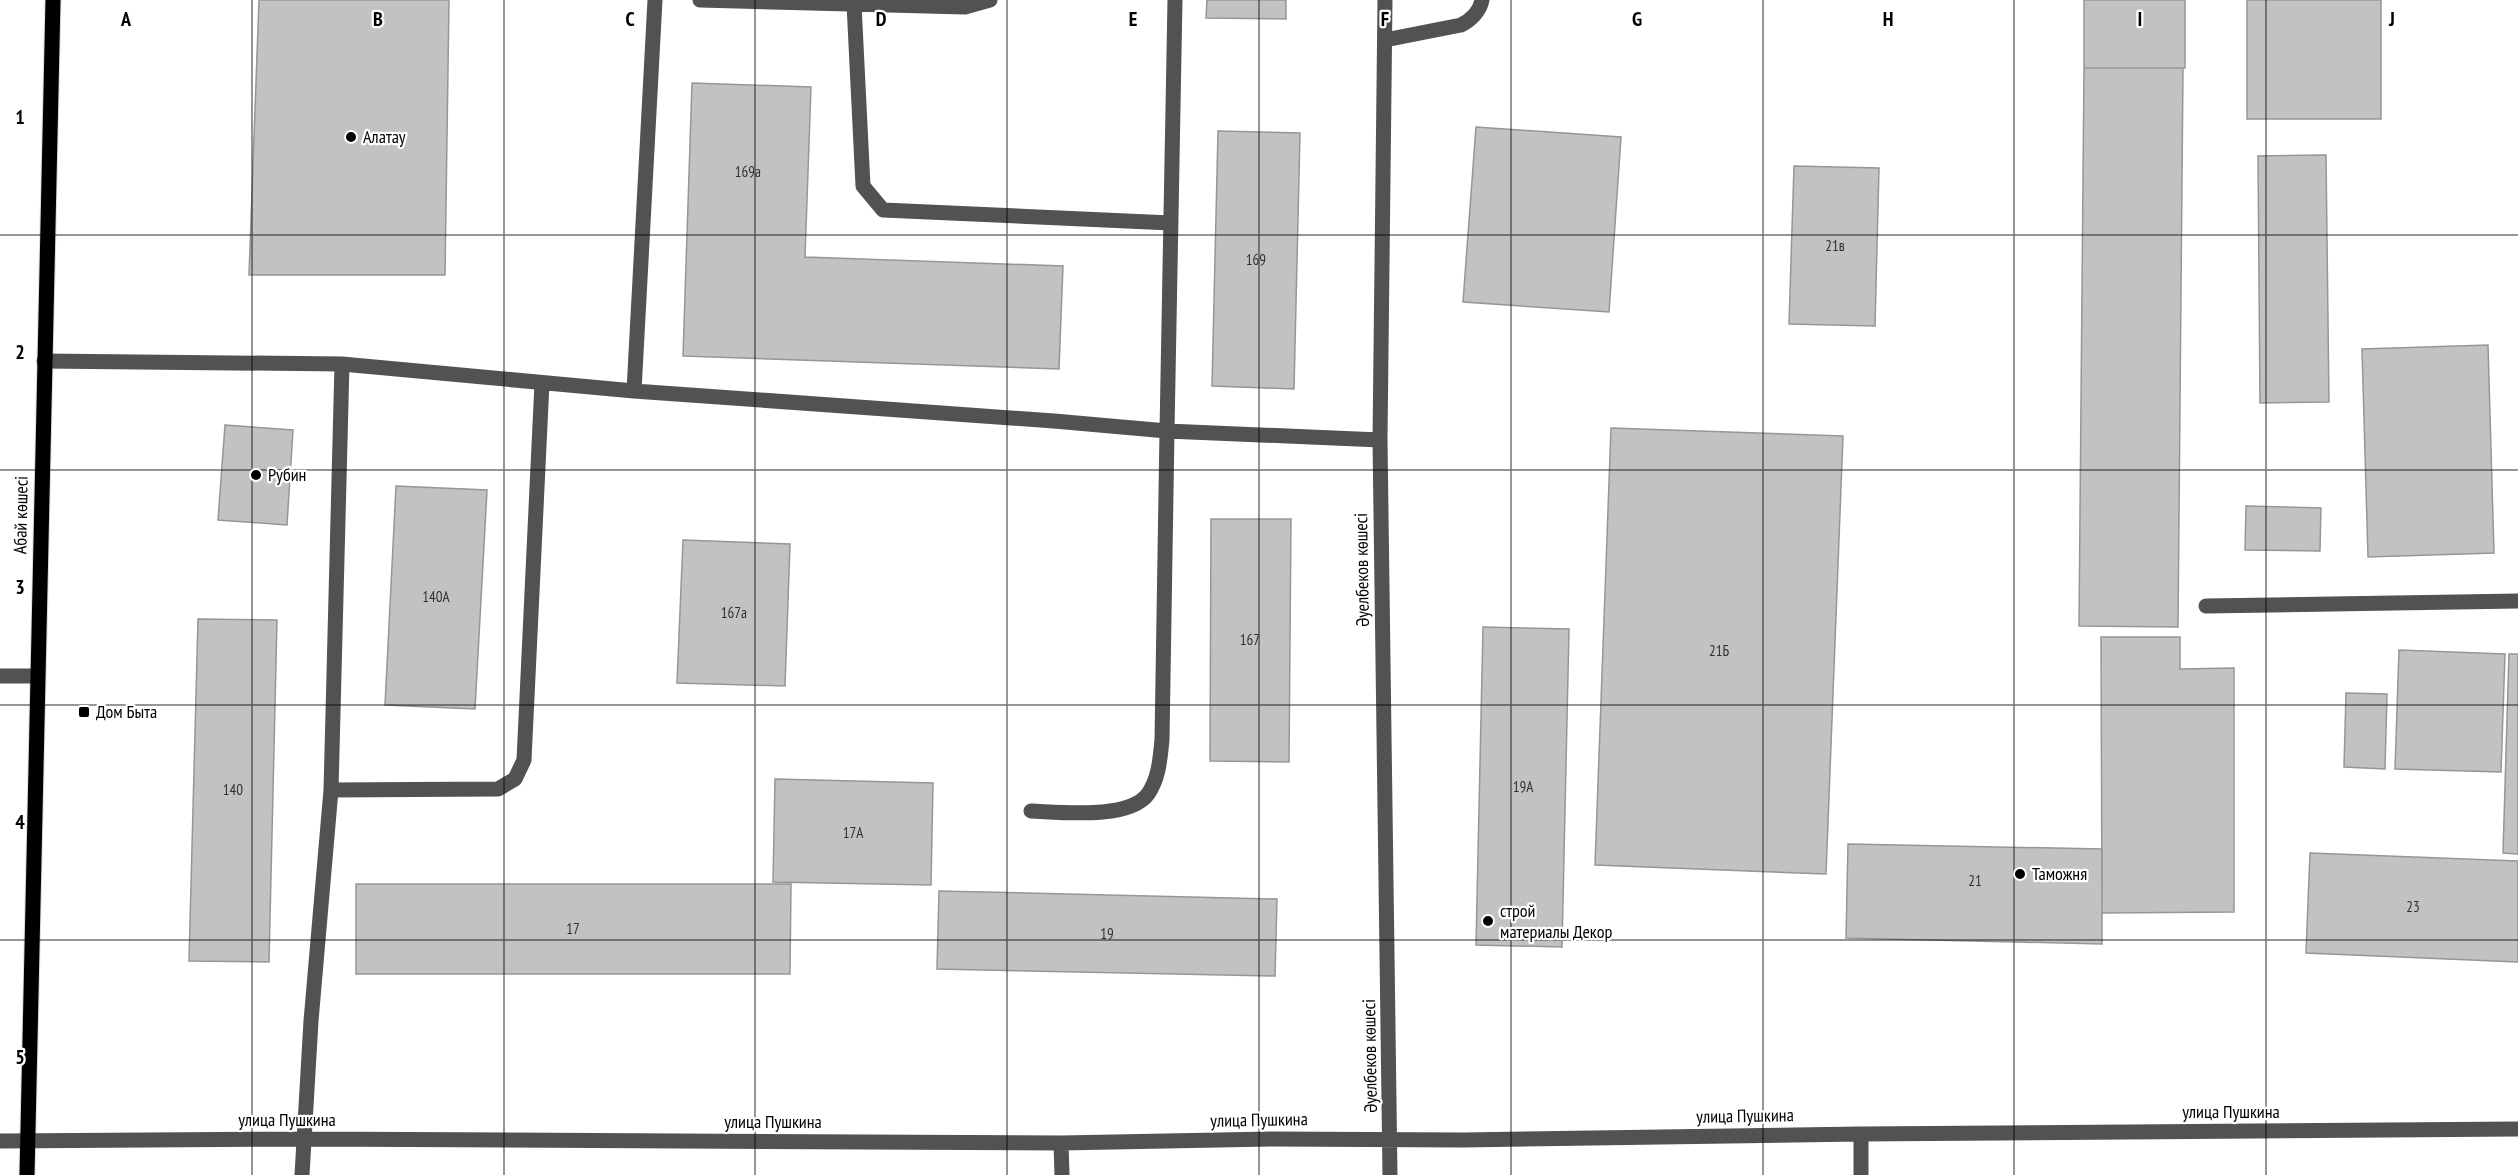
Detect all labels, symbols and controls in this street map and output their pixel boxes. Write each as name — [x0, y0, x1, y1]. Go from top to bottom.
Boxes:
text: A — [120, 6, 132, 32]
text: B — [373, 6, 383, 32]
text: C — [625, 6, 635, 32]
text: D — [876, 6, 887, 32]
text: E — [1129, 6, 1137, 32]
text: F — [1381, 6, 1389, 32]
text: G — [1632, 6, 1642, 32]
text: H — [1883, 6, 1893, 32]
text: I — [2138, 6, 2142, 32]
text: J — [2388, 6, 2395, 32]
text: 1 — [15, 104, 25, 130]
place label: Алатау — [363, 125, 406, 148]
marker: Алатау — [344, 130, 358, 144]
house number: 169а — [735, 162, 761, 181]
house number: 21в — [1825, 236, 1845, 255]
house number: 169 — [1246, 250, 1266, 269]
text: 2 — [15, 339, 25, 365]
place label: Рубин — [268, 463, 306, 486]
marker: Рубин — [249, 468, 263, 482]
street label: Абай көшесі — [8, 476, 33, 554]
street label: Әуелбеков көшесі — [1349, 513, 1374, 627]
text: 3 — [15, 574, 25, 600]
house number: 140А — [422, 587, 451, 606]
house number: 167а — [721, 603, 747, 622]
house number: 167 — [1240, 630, 1260, 649]
house number: 21Б — [1709, 641, 1729, 660]
place label: Дом Быта — [96, 700, 157, 723]
marker: Дом Быта — [77, 705, 91, 719]
house number: 19А — [1513, 777, 1534, 796]
house number: 140 — [223, 780, 243, 799]
text: 4 — [15, 809, 25, 835]
house number: 17А — [843, 823, 864, 842]
place label: Таможня — [2032, 862, 2087, 885]
marker: Таможня — [2013, 867, 2027, 881]
house number: 21 — [1968, 871, 1982, 890]
house number: 23 — [2406, 897, 2420, 916]
place label: строй материалы Декор — [1500, 899, 1612, 943]
marker: строй материалы Декор — [1481, 914, 1495, 928]
house number: 17 — [566, 919, 580, 938]
house number: 19 — [1100, 924, 1114, 943]
street label: Әуелбеков көшесі — [1357, 999, 1382, 1113]
text: 5 — [15, 1044, 25, 1070]
street label: улица Пушкина — [2182, 1100, 2280, 1123]
street label: улица Пушкина — [1696, 1103, 1794, 1128]
street label: улица Пушкина — [1210, 1107, 1308, 1132]
street label: улица Пушкина — [238, 1108, 336, 1131]
street label: улица Пушкина — [724, 1110, 822, 1133]

